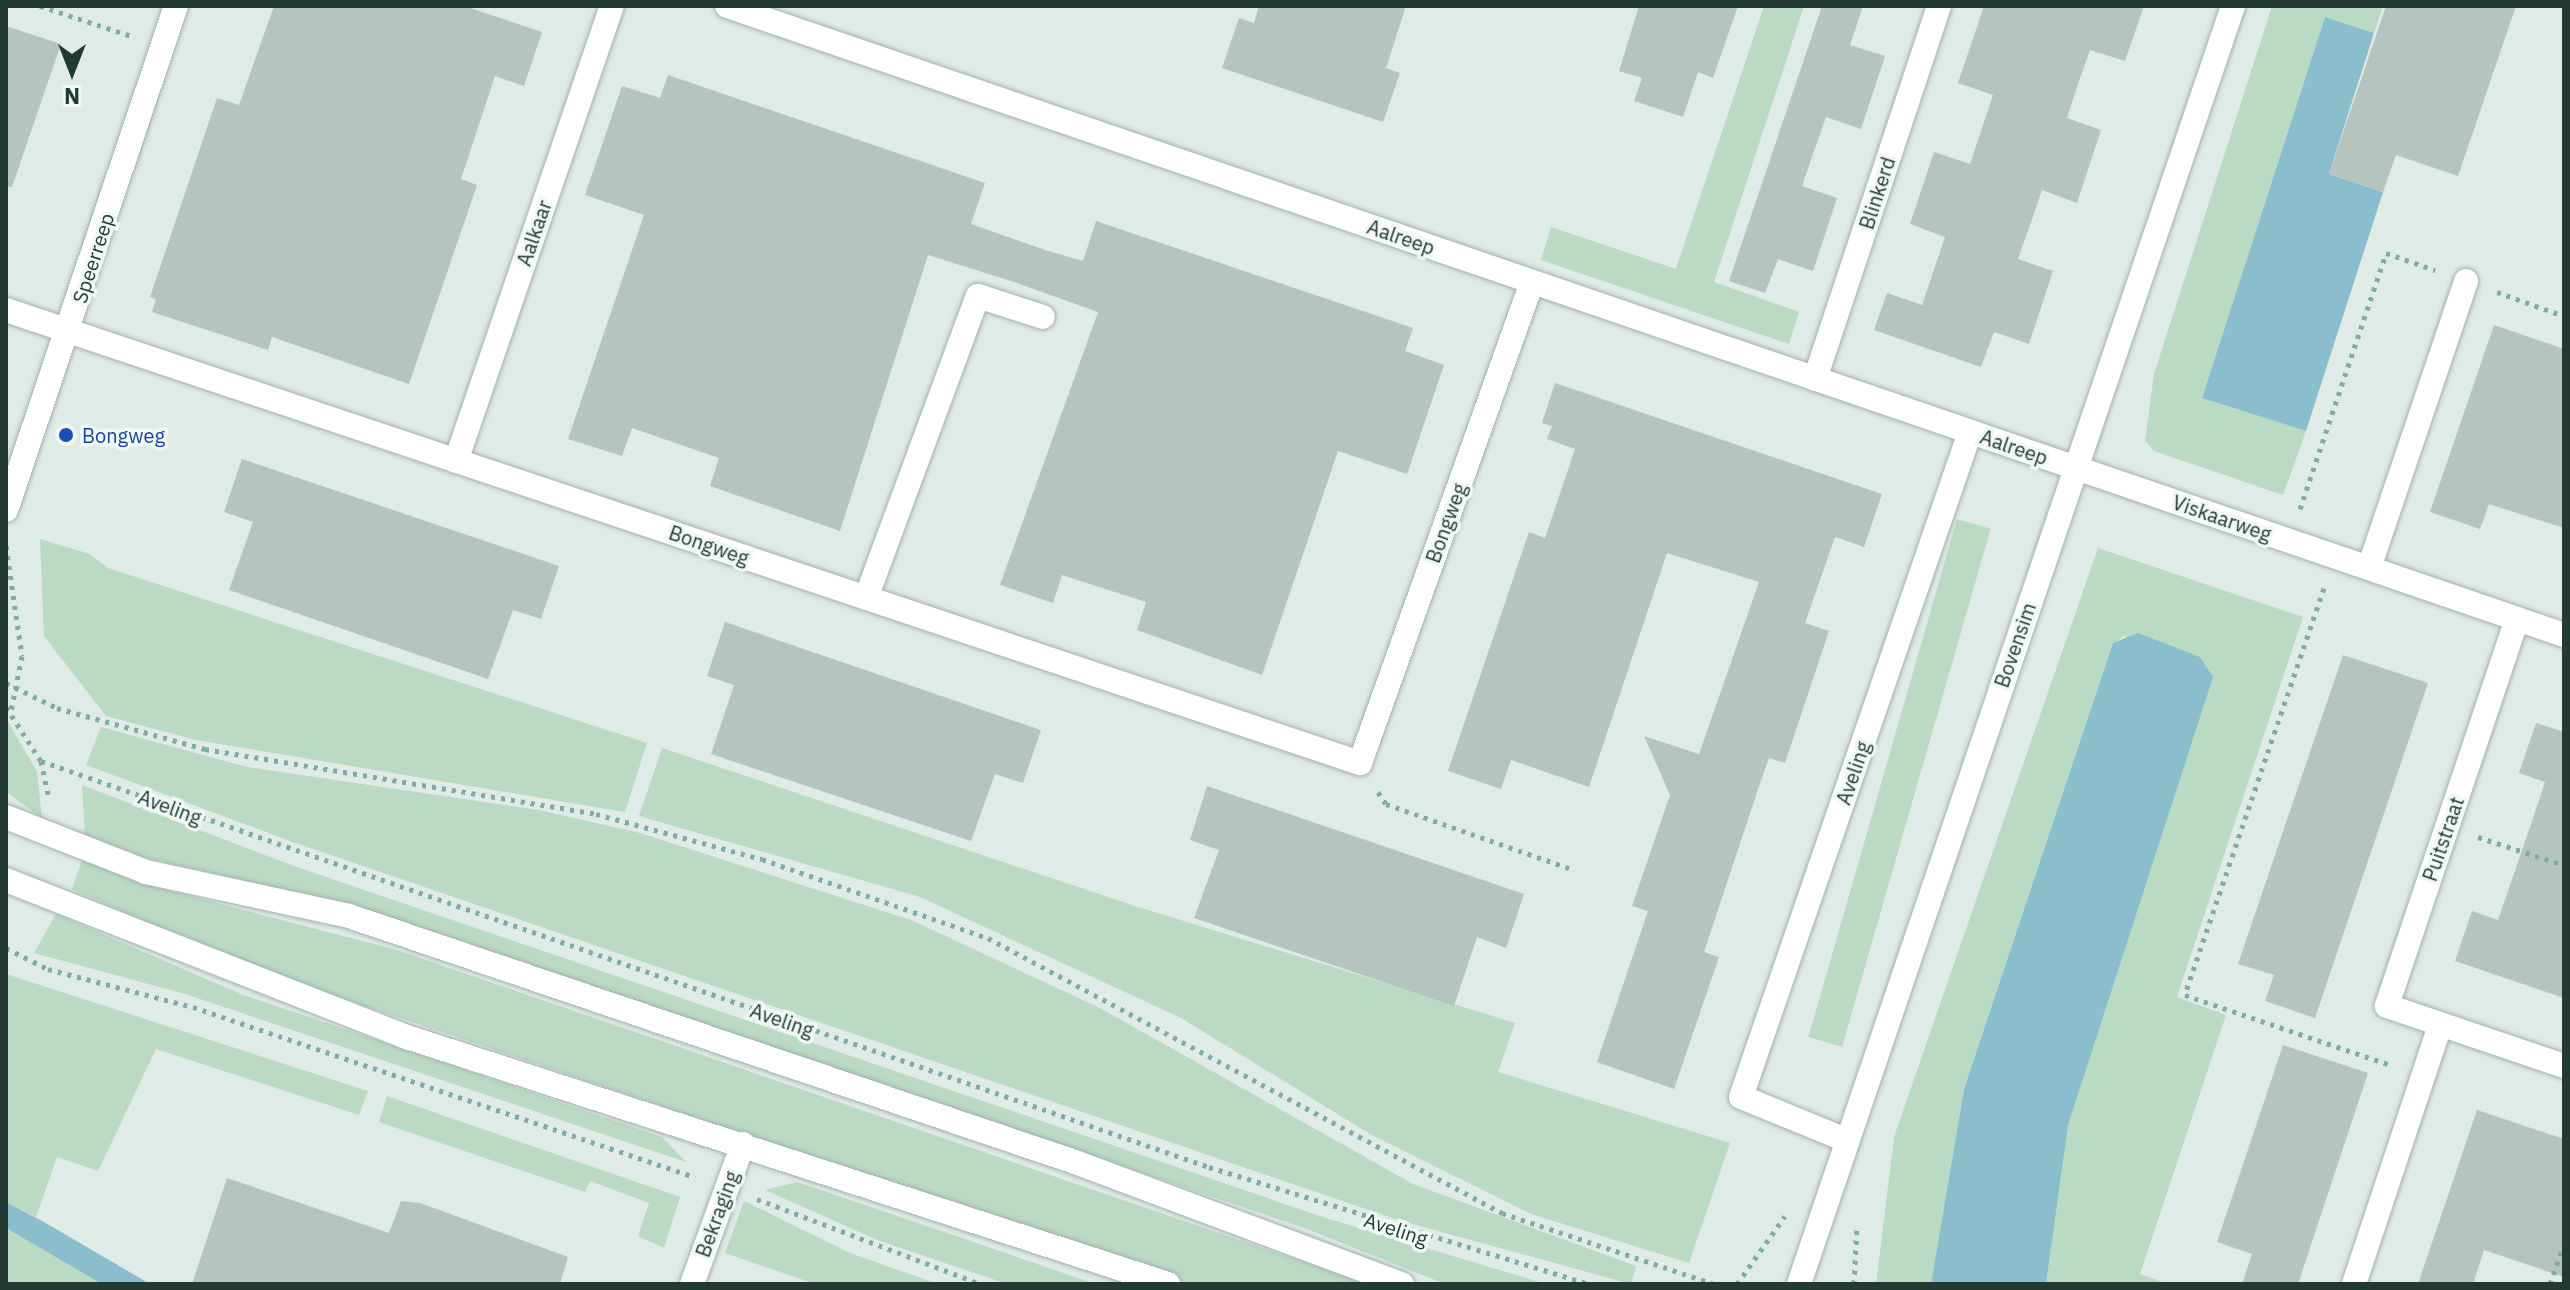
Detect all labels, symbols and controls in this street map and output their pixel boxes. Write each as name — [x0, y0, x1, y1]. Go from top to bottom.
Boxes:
north arrow — [32, 32, 112, 112]
text: N — [64, 82, 80, 111]
street label: Blinkerd — [1854, 154, 1900, 232]
street label: Aalkaar — [512, 197, 556, 269]
street label: Speerreep — [67, 210, 119, 306]
street label: Aalreep — [1364, 214, 1438, 260]
place label: Bongweg — [82, 423, 165, 447]
street label: Aalreep — [1977, 424, 2051, 470]
marker: Bongweg — [57, 426, 75, 444]
street label: Bongweg — [1421, 480, 1471, 566]
street label: Viskaarweg — [2169, 490, 2275, 546]
street label: Bongweg — [666, 520, 752, 570]
street label: Bovensim — [1989, 599, 2041, 691]
street label: Aveling — [1831, 738, 1875, 808]
street label: Aveling — [135, 785, 205, 829]
street label: Puitstraat — [2417, 794, 2469, 884]
street label: Aveling — [747, 998, 817, 1042]
street label: Bekraging — [690, 1168, 744, 1260]
street label: Aveling — [1361, 1207, 1431, 1251]

